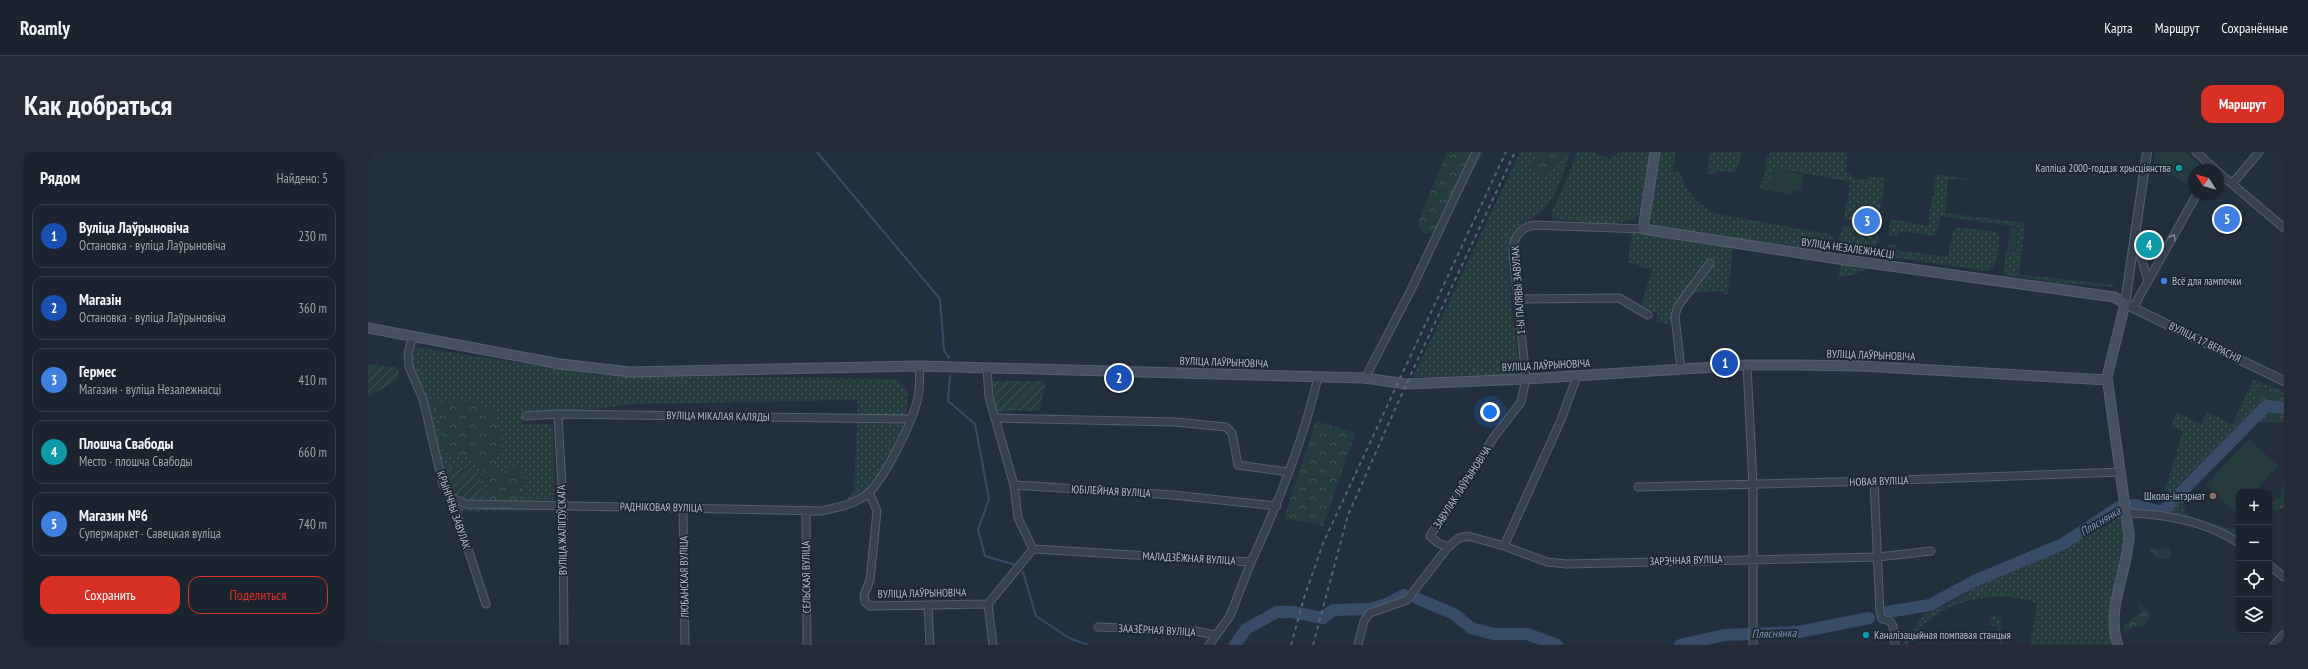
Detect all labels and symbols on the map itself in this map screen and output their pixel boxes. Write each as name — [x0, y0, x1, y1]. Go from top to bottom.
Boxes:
place label: Капліца 2000-годдзя хрысціянства — [2035, 161, 2171, 175]
marker: Капліца 2000-годдзя хрысціянства — [2174, 163, 2184, 173]
north arrow — [2188, 164, 2224, 200]
pin: 5 — [2214, 204, 2240, 234]
pin: 3 — [1854, 206, 1880, 236]
pin: 4 — [2136, 230, 2162, 260]
one-way arrow — [2168, 234, 2175, 241]
street label: ВУЛІЦА НЕЗАЛЕЖНАСЦІ — [1801, 235, 1895, 261]
street label: 1-Ы ПАЛЯВЫ ЗАВУЛАК — [1508, 244, 1528, 335]
place label: Всё для лампочки — [2172, 274, 2242, 288]
marker: Всё для лампочки — [2159, 276, 2169, 286]
street label: ВУЛІЦА 17 ВЕРАСНЯ — [2167, 319, 2243, 365]
street label: ВУЛІЦА ЛАЎРЫНОВІЧА — [1826, 346, 1916, 364]
pin: 1 — [1712, 348, 1738, 378]
street label: ВУЛІЦА ЛАЎРЫНОВІЧА — [1179, 353, 1269, 371]
street label: ВУЛІЦА ЛАЎРЫНОВІЧА — [1501, 356, 1591, 374]
pin: 2 — [1106, 363, 1132, 393]
your location — [1480, 402, 1500, 422]
street label: ВУЛІЦА МІКАЛАЯ КАЛЯДЫ — [666, 408, 770, 424]
street label: ЗАВУЛАК ЛАЎРЫНОВІЧА — [1430, 442, 1494, 531]
street label: КРЫНІЧНЫ ЗАВУЛАК — [434, 469, 474, 552]
street label: НОВАЯ ВУЛІЦА — [1849, 473, 1910, 489]
street label: ЮБІЛЕЙНАЯ ВУЛІЦА — [1071, 482, 1152, 500]
street label: ВУЛІЦА ЖАЛІГОЎСКАГА — [554, 484, 570, 575]
place label: Школа-інтэрнат — [2144, 489, 2205, 503]
marker: Школа-інтэрнат — [2208, 491, 2218, 501]
street label: РАДНІКОВАЯ ВУЛІЦА — [620, 499, 703, 515]
water label: Пляснянка — [2077, 502, 2124, 539]
street label: ЛЮБАНСКАЯ ВУЛІЦА — [676, 535, 692, 619]
street label: СЕЛЬСКАЯ ВУЛІЦА — [798, 540, 814, 613]
street label: МАЛАДЗЁЖНАЯ ВУЛІЦА — [1142, 549, 1237, 567]
street label: ЗАРЭЧНАЯ ВУЛІЦА — [1649, 552, 1724, 568]
street label: ВУЛІЦА ЛАЎРЫНОВІЧА — [878, 585, 967, 601]
street label: ЗААЗЁРНАЯ ВУЛІЦА — [1118, 621, 1197, 639]
water label: Пляснянка — [1751, 625, 1798, 641]
place label: Каналізацыйная помпавая станцыя — [1874, 628, 2011, 642]
marker: Каналізацыйная помпавая станцыя — [1861, 630, 1871, 640]

